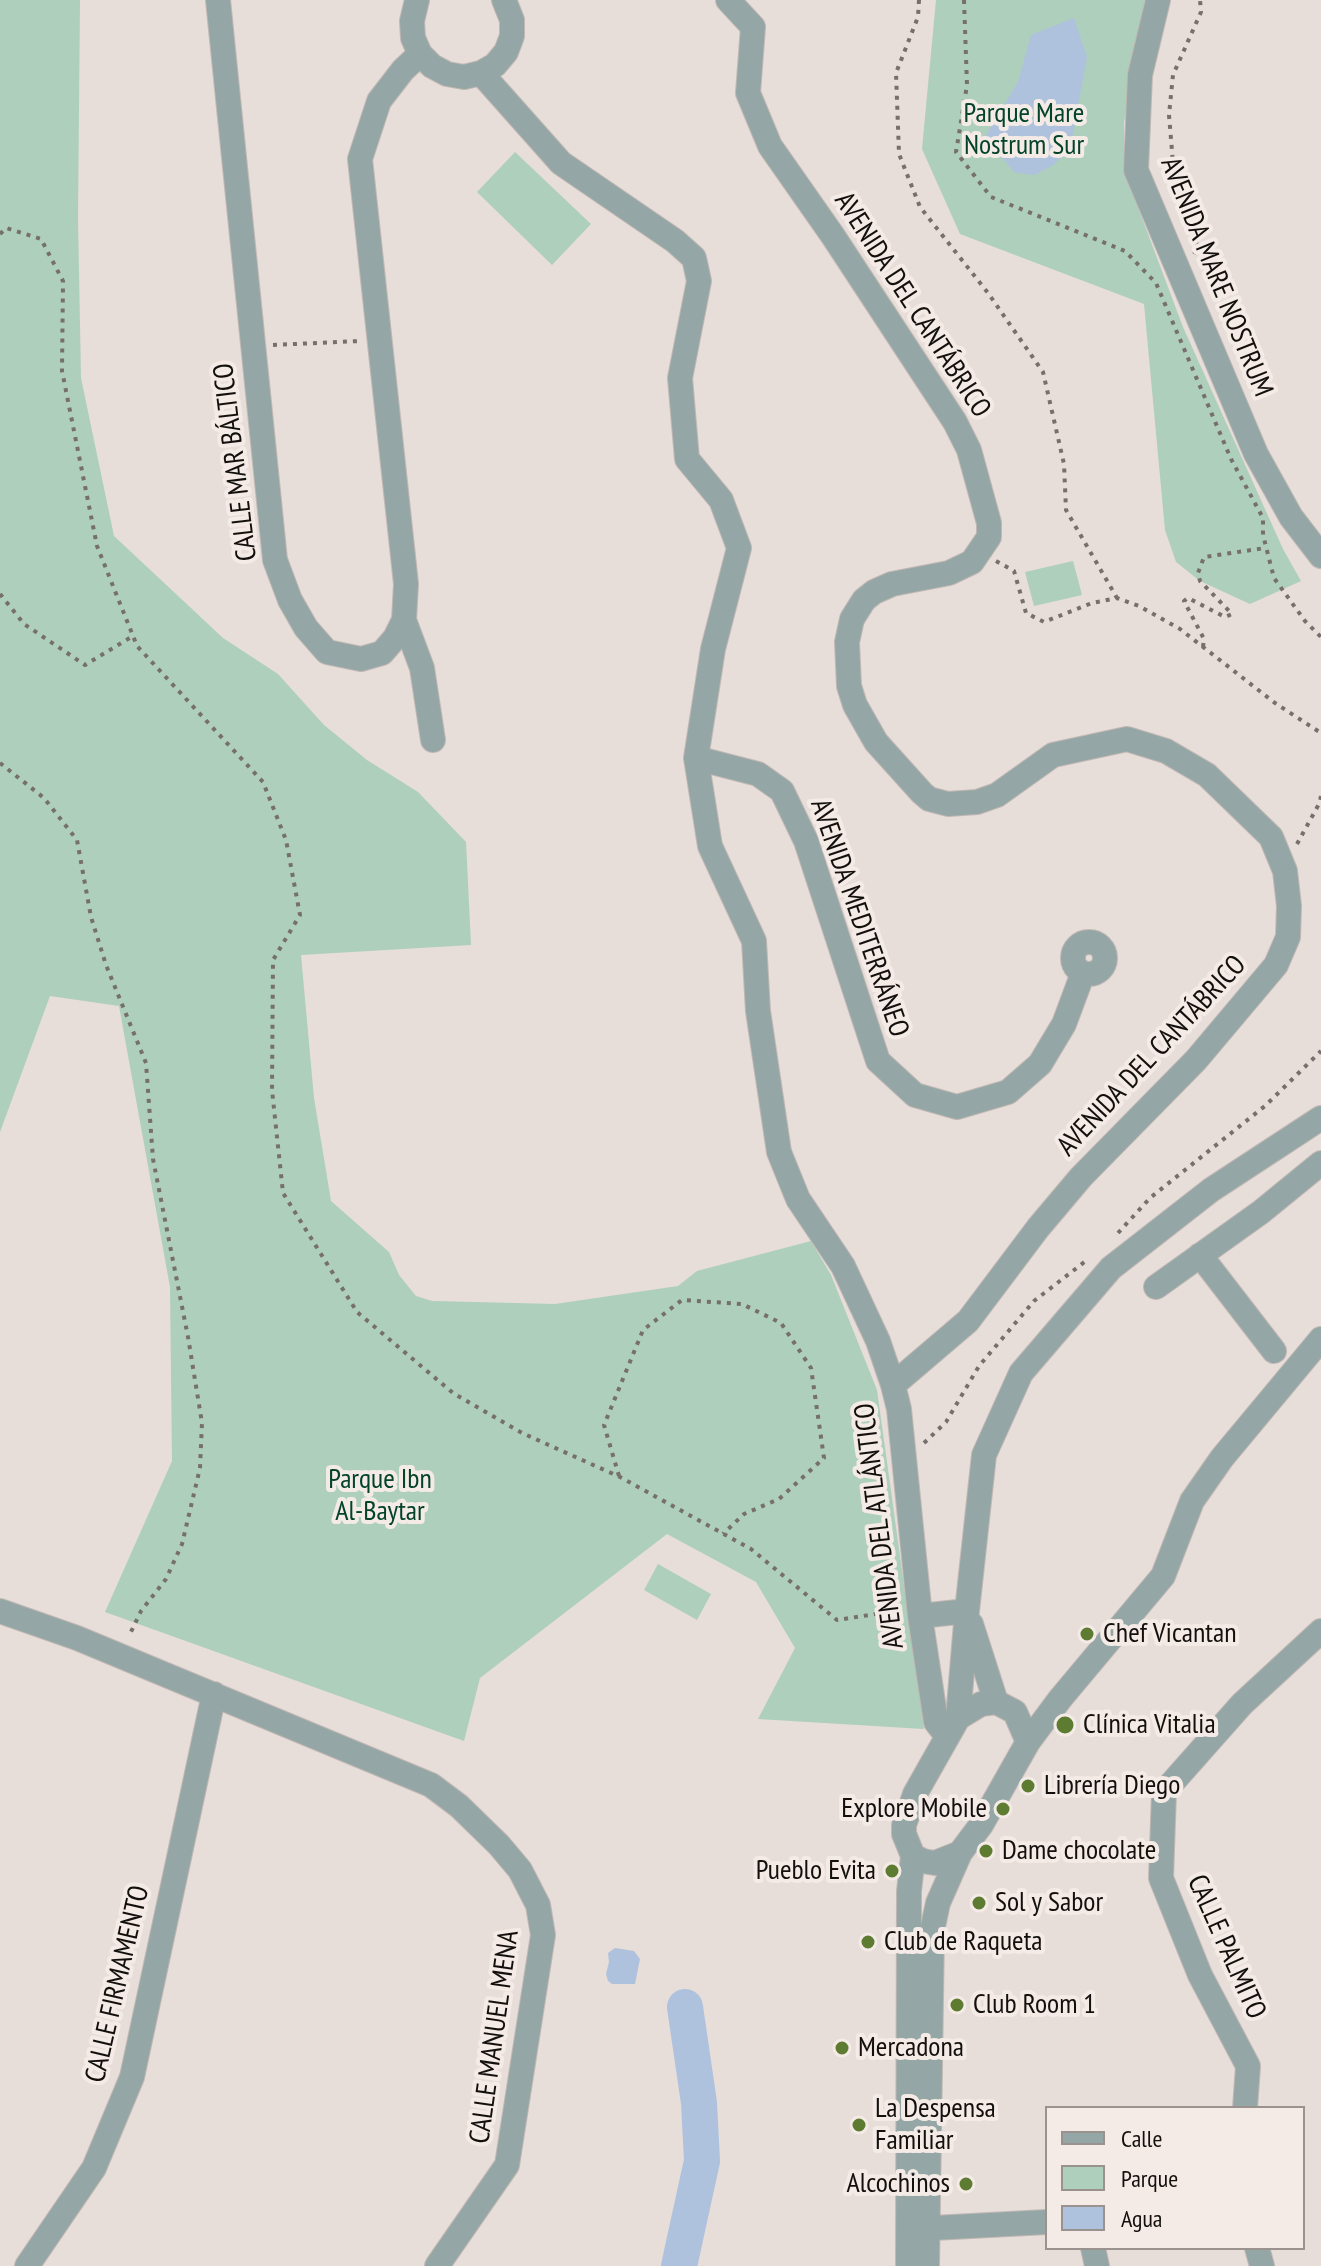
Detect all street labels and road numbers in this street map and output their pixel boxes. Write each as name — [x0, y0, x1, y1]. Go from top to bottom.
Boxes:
street label: AVENIDA MARE NOSTRUM — [1153, 152, 1279, 402]
street label: AVENIDA DEL CANTÁBRICO — [827, 186, 997, 424]
street label: CALLE MAR BÁLTICO — [207, 361, 265, 563]
street label: AVENIDA MEDITERRÁNEO — [802, 795, 916, 1041]
street label: AVENIDA DEL CANTÁBRICO — [1050, 949, 1254, 1163]
street label: AVENIDA DEL ATLÁNTICO — [848, 1401, 912, 1651]
street label: CALLE PALMITO — [1179, 1870, 1273, 2024]
street label: CALLE FIRMAMENTO — [79, 1882, 157, 2086]
street label: CALLE MANUEL MENA — [463, 1928, 527, 2146]

